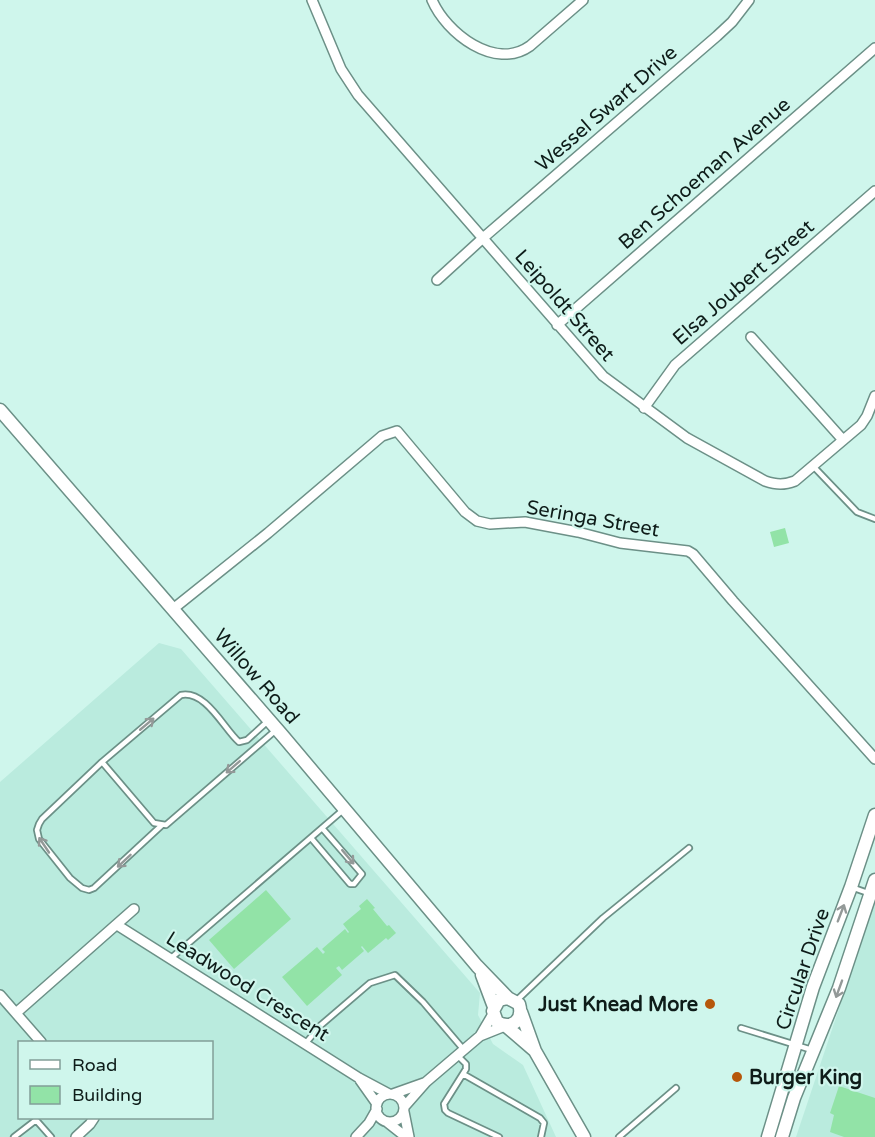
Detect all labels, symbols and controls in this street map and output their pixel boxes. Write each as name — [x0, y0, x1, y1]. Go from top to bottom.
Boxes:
street label: Wessel Swart Drive — [531, 41, 682, 177]
street label: Ben Schoeman Avenue — [614, 93, 795, 255]
street label: Elsa Joubert Street — [668, 215, 819, 351]
street label: Leipoldt Street — [509, 245, 620, 367]
street label: Seringa Street — [524, 495, 662, 543]
street label: Willow Road — [208, 624, 304, 729]
one-way arrow — [139, 718, 155, 731]
one-way arrow — [225, 761, 241, 774]
one-way arrow — [38, 837, 50, 853]
one-way arrow — [341, 849, 355, 864]
one-way arrow — [116, 854, 131, 869]
one-way arrow — [837, 904, 848, 923]
street label: Circular Drive — [771, 905, 835, 1033]
street label: Leadwood Crescent — [161, 927, 334, 1047]
one-way arrow — [832, 979, 843, 998]
place label: Just Knead More — [537, 993, 698, 1017]
marker: Just Knead More — [703, 997, 717, 1011]
legend — [18, 1041, 213, 1119]
text: Road — [72, 1054, 117, 1076]
place label: Burger King — [749, 1066, 862, 1090]
marker: Burger King — [730, 1070, 744, 1084]
text: Building — [72, 1084, 142, 1106]

